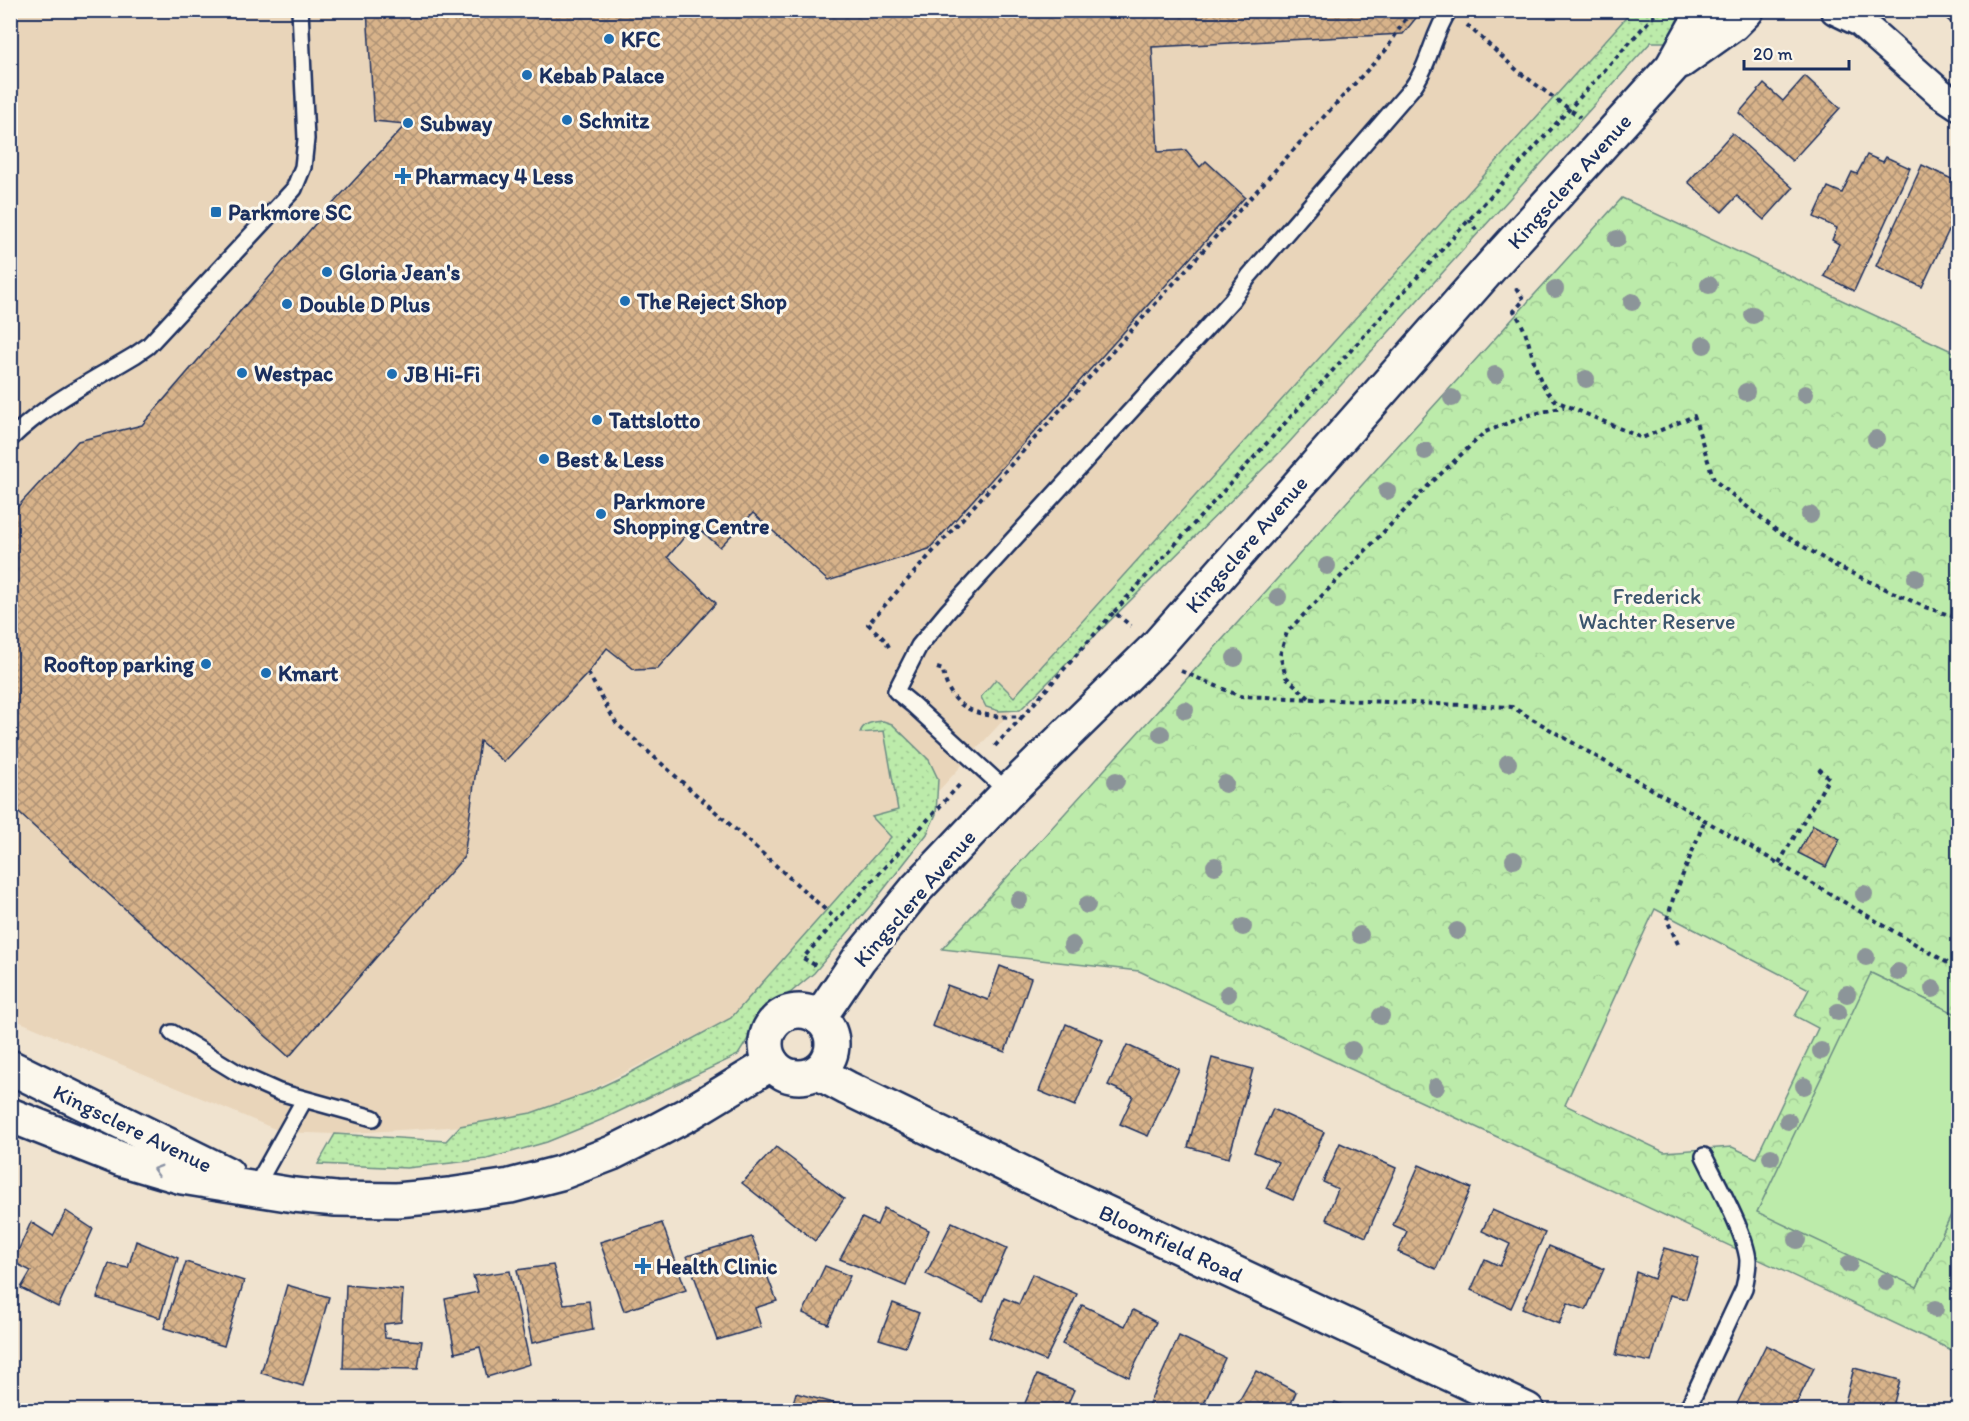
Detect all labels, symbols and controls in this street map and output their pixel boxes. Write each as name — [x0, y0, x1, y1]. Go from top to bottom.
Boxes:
place label: KFC — [621, 26, 661, 53]
marker: KFC — [602, 32, 616, 46]
scale bar — [1744, 33, 1849, 71]
text: 20 m — [1753, 43, 1793, 65]
place label: Kebab Palace — [539, 62, 665, 89]
marker: Kebab Palace — [520, 68, 534, 82]
place label: Schnitz — [579, 107, 650, 134]
street label: Kingsclere Avenue — [1501, 108, 1637, 255]
place label: Subway — [420, 110, 493, 137]
marker: Schnitz — [560, 113, 574, 127]
marker: Subway — [401, 116, 415, 130]
place label: Pharmacy 4 Less — [415, 163, 574, 190]
marker: Pharmacy 4 Less — [396, 169, 410, 183]
place label: Parkmore SC — [228, 199, 352, 226]
marker: Parkmore SC — [209, 205, 223, 219]
place label: Gloria Jean's — [339, 259, 461, 286]
marker: Gloria Jean's — [320, 265, 334, 279]
place label: The Reject Shop — [636, 288, 787, 315]
place label: Double D Plus — [299, 291, 431, 318]
marker: The Reject Shop — [618, 294, 632, 308]
marker: Double D Plus — [280, 297, 294, 311]
place label: Westpac — [254, 360, 334, 387]
place label: JB Hi-Fi — [403, 361, 480, 388]
marker: Westpac — [235, 366, 249, 380]
marker: JB Hi-Fi — [385, 367, 399, 381]
place label: Tattslotto — [608, 407, 700, 434]
marker: Tattslotto — [590, 413, 604, 427]
place label: Best & Less — [556, 446, 664, 473]
marker: Best & Less — [537, 452, 551, 466]
street label: Kingsclere Avenue — [1179, 470, 1313, 619]
place label: Parkmore Shopping Centre — [613, 488, 769, 540]
marker: Parkmore Shopping Centre — [594, 507, 608, 521]
park label: Frederick Wachter Reserve — [1579, 583, 1736, 635]
place label: Rooftop parking — [43, 651, 195, 678]
marker: Rooftop parking — [199, 657, 213, 671]
place label: Kmart — [278, 660, 339, 687]
marker: Kmart — [259, 666, 273, 680]
street label: Kingsclere Avenue — [847, 824, 981, 973]
street label: Kingsclere Avenue — [49, 1078, 217, 1179]
one-way arrow — [152, 1165, 163, 1177]
street label: Bloomfield Road — [1095, 1198, 1247, 1289]
place label: Health Clinic — [656, 1253, 778, 1280]
marker: Health Clinic — [634, 1257, 652, 1275]

